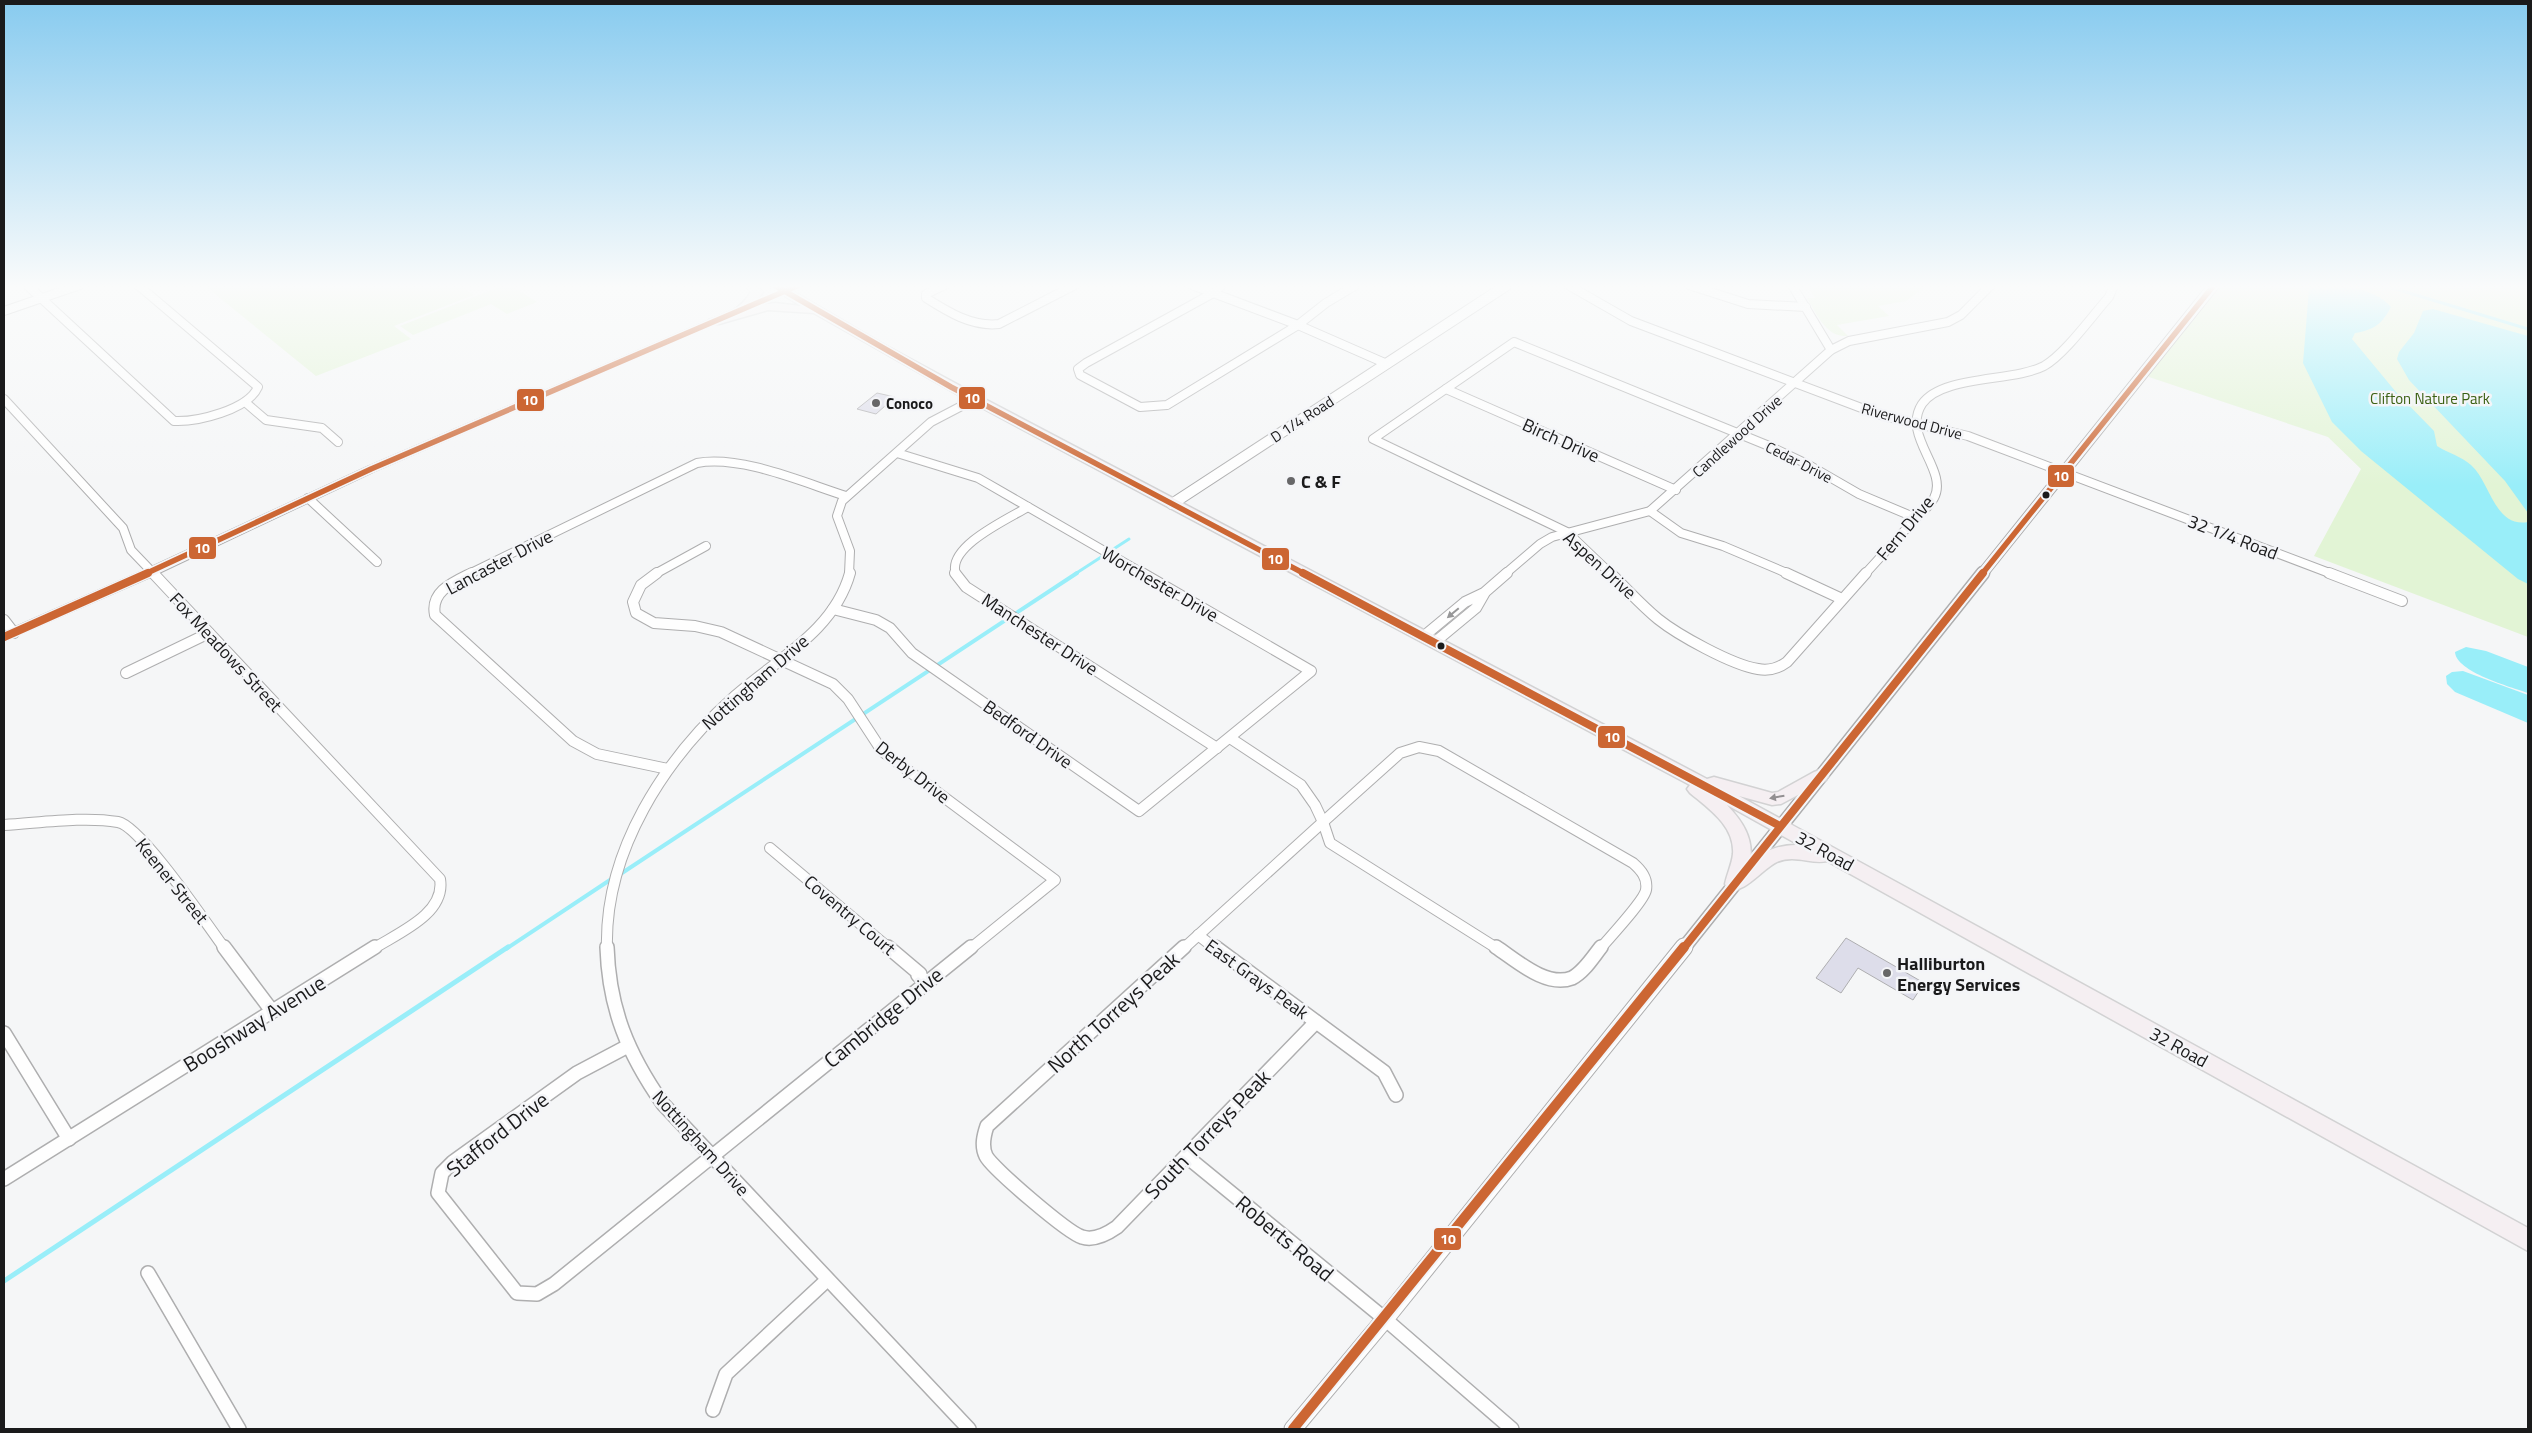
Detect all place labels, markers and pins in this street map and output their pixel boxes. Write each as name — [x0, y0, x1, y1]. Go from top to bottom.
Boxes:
place label: Conoco — [886, 392, 933, 415]
marker: Conoco — [870, 397, 882, 409]
place label: C & F — [1301, 468, 1341, 495]
marker: C & F — [1285, 475, 1297, 487]
unlabelled marker — [2041, 490, 2051, 500]
unlabelled marker — [1436, 641, 1446, 651]
place label: Halliburton Energy Services — [1897, 950, 2020, 998]
marker: Halliburton Energy Services — [1881, 967, 1893, 979]

